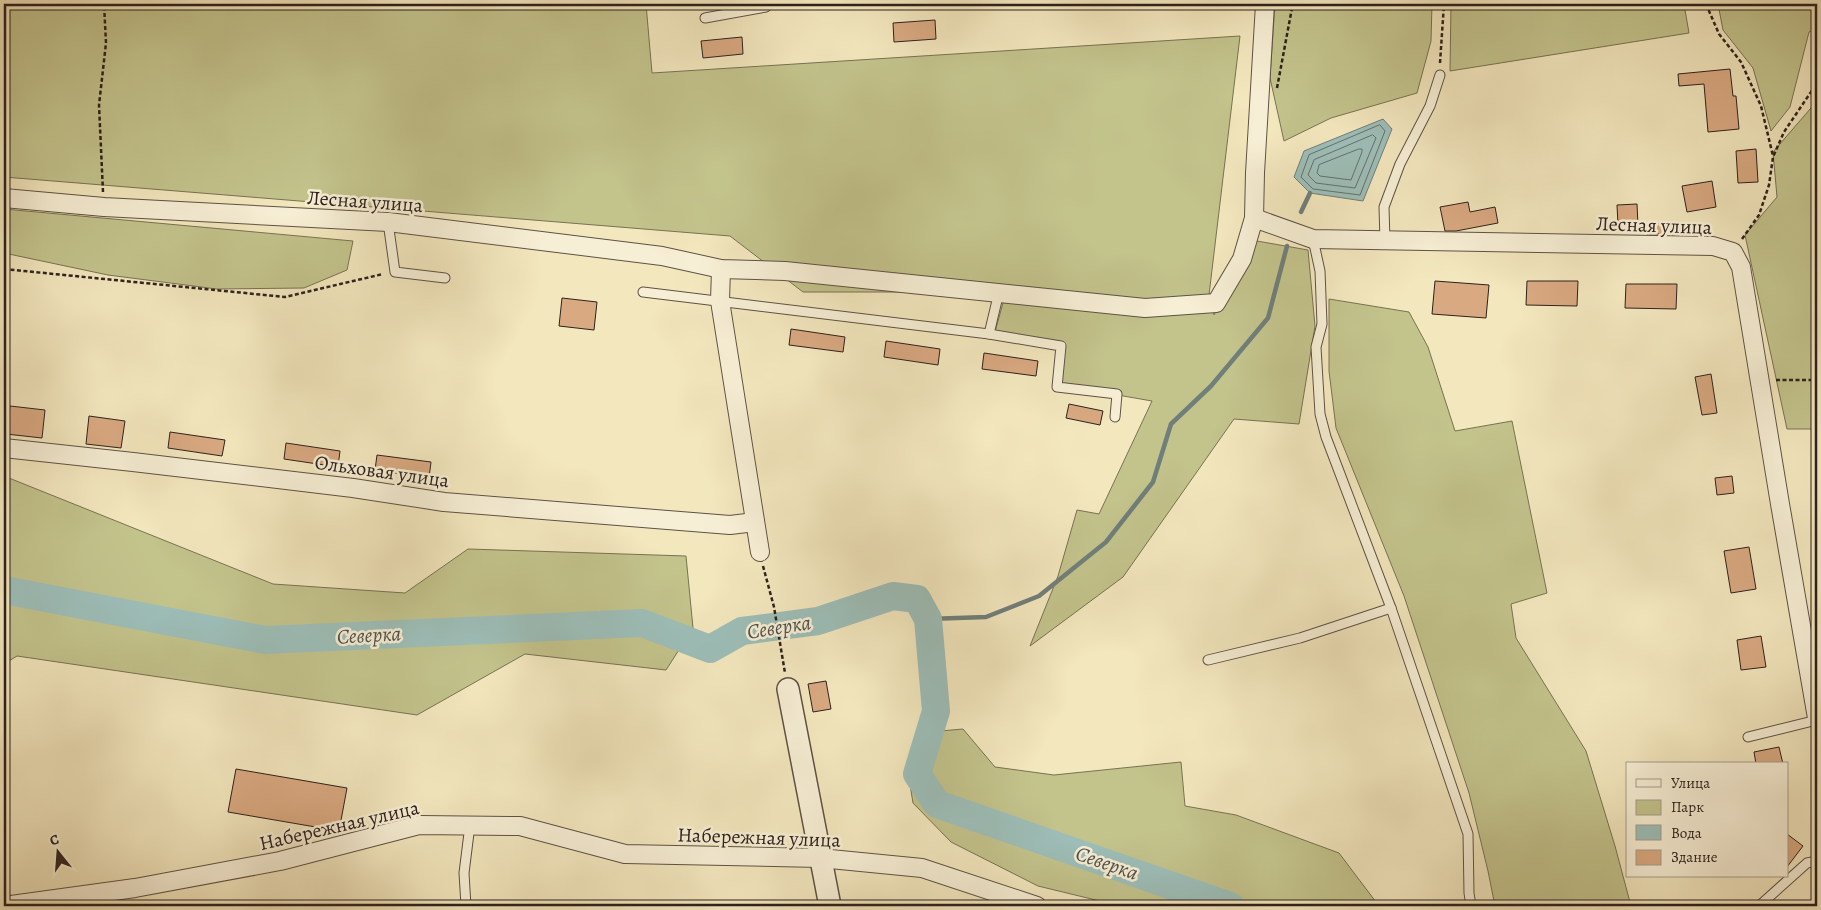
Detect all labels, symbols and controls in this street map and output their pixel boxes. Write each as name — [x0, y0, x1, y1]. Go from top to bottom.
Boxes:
street label: Лесная улица — [306, 184, 425, 219]
street label: Лесная улица — [1596, 210, 1713, 241]
street label: Ольховая улица — [313, 449, 452, 494]
water label: Северка — [745, 608, 813, 646]
water label: Северка — [336, 619, 402, 651]
legend — [1626, 762, 1788, 878]
text: Улица — [1671, 773, 1710, 793]
street label: Набережная улица — [256, 794, 422, 857]
text: Парк — [1671, 797, 1704, 817]
street label: Набережная улица — [677, 821, 842, 854]
text: Вода — [1671, 823, 1702, 843]
north arrow — [32, 828, 82, 878]
text: С — [47, 830, 62, 850]
water label: Северка — [1072, 839, 1142, 887]
text: Здание — [1671, 847, 1718, 867]

